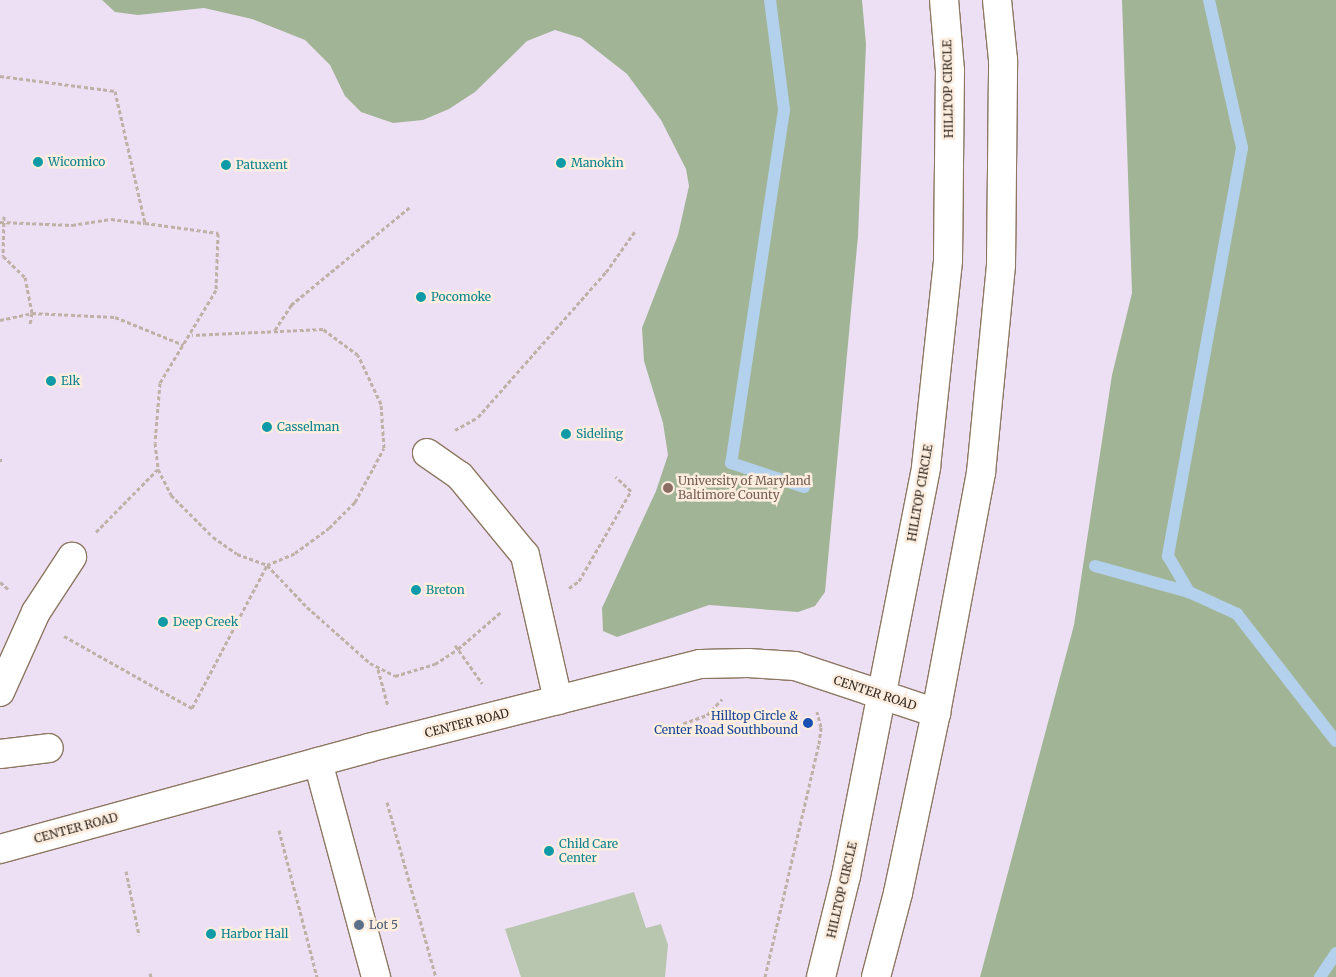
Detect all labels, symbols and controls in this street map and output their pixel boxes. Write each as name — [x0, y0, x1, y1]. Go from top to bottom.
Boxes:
street label: HILLTOP CIRCLE — [940, 40, 956, 138]
place label: Wicomico — [48, 155, 105, 169]
marker: Wicomico — [32, 156, 44, 168]
place label: Manokin — [571, 156, 624, 170]
marker: Manokin — [555, 157, 567, 169]
place label: Patuxent — [236, 158, 288, 172]
marker: Patuxent — [220, 159, 232, 171]
place label: Pocomoke — [431, 290, 491, 304]
marker: Pocomoke — [415, 291, 427, 303]
place label: Elk — [61, 374, 80, 388]
marker: Elk — [45, 375, 57, 387]
place label: Casselman — [277, 420, 339, 434]
marker: Casselman — [261, 421, 273, 433]
place label: Sideling — [576, 427, 623, 441]
marker: Sideling — [560, 428, 572, 440]
street label: HILLTOP CIRCLE — [904, 443, 936, 543]
place label: University of Maryland Baltimore County — [678, 474, 811, 502]
marker: University of Maryland Baltimore County — [662, 482, 674, 494]
place label: Breton — [426, 583, 465, 597]
marker: Breton — [410, 584, 422, 596]
place label: Deep Creek — [173, 615, 238, 629]
marker: Deep Creek — [157, 616, 169, 628]
street label: CENTER ROAD — [832, 673, 918, 713]
street label: CENTER ROAD — [423, 706, 511, 740]
place label: Hilltop Circle & Center Road Southbound — [654, 709, 798, 737]
marker: Hilltop Circle & Center Road Southbound — [802, 717, 814, 729]
street label: CENTER ROAD — [32, 810, 120, 846]
place label: Child Care Center — [559, 837, 618, 865]
street label: HILLTOP CIRCLE — [824, 840, 860, 940]
marker: Child Care Center — [543, 845, 555, 857]
place label: Lot 5 — [369, 918, 398, 932]
marker: Lot 5 — [353, 919, 365, 931]
place label: Harbor Hall — [221, 927, 288, 941]
marker: Harbor Hall — [205, 928, 217, 940]

